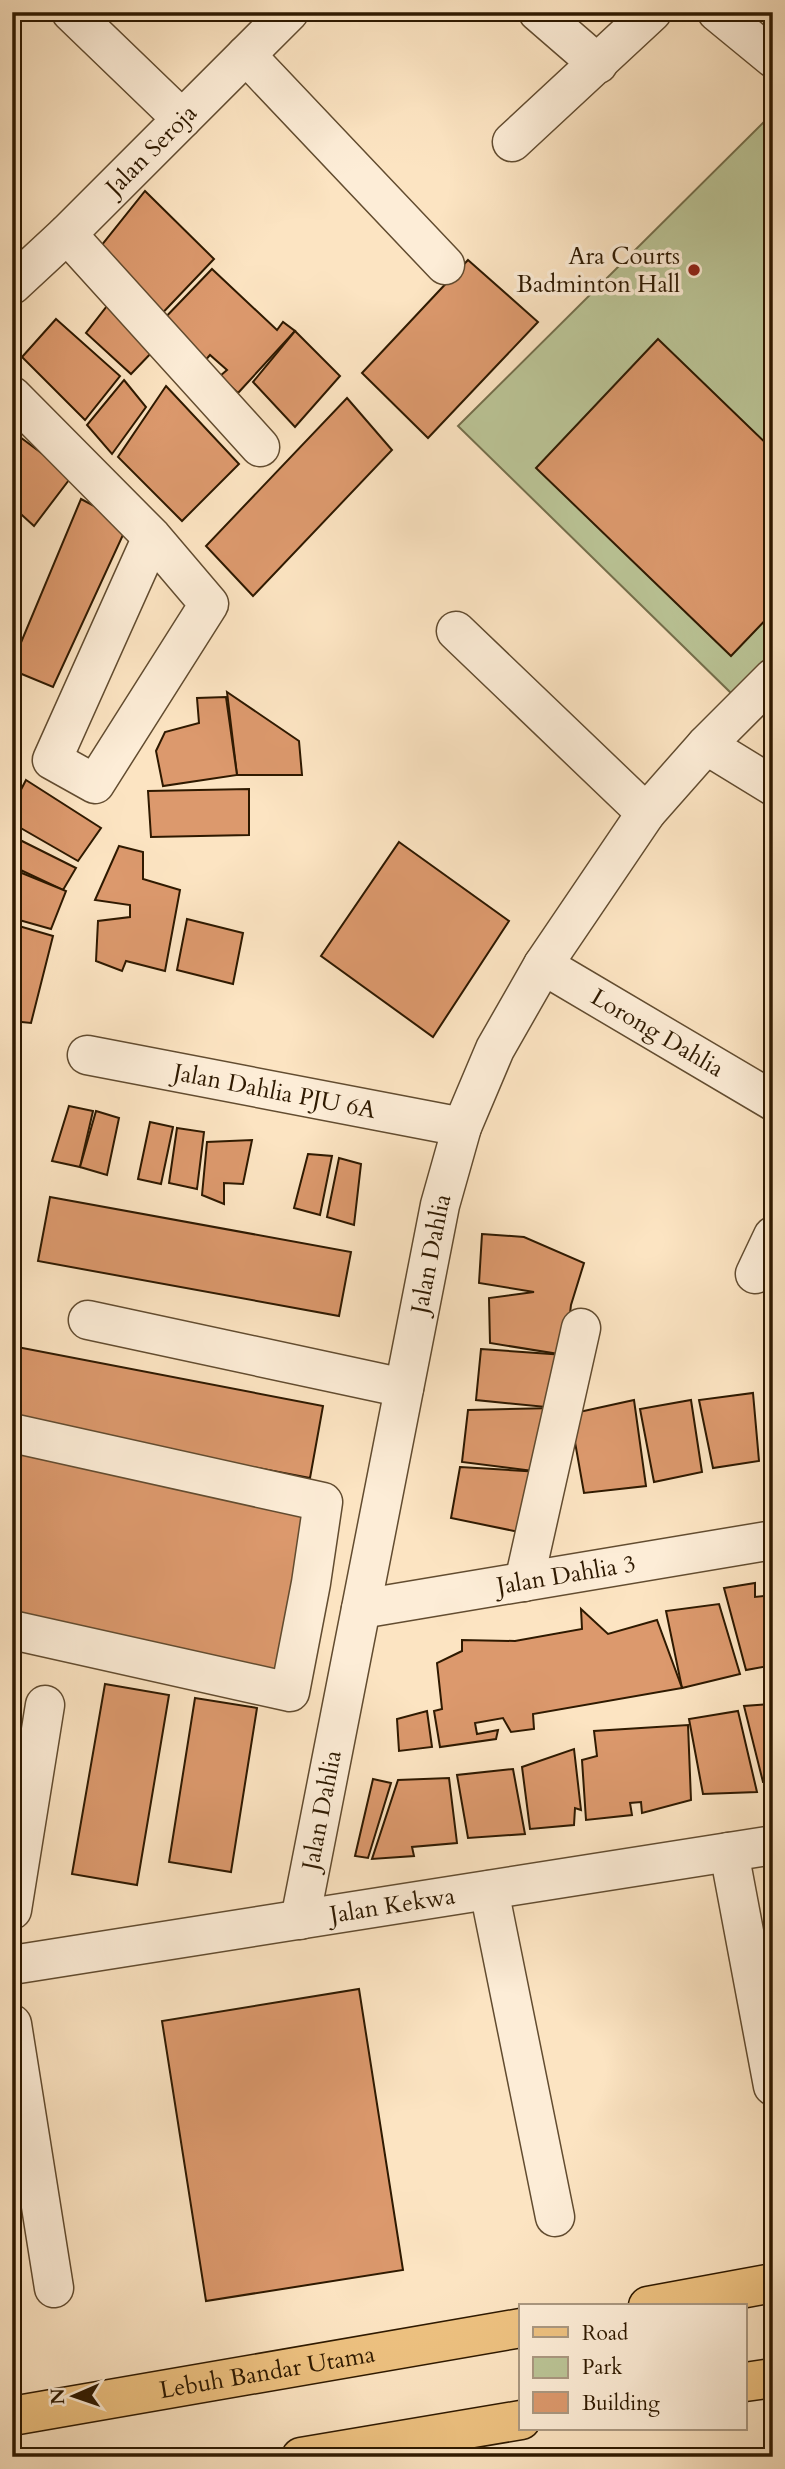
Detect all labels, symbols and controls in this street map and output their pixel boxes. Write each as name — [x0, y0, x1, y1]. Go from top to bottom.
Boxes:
street label: Jalan Seroja — [96, 97, 205, 205]
place label: Ara Courts Badminton Hall — [517, 240, 680, 301]
marker: Ara Courts Badminton Hall — [686, 262, 702, 278]
street label: Lorong Dahlia — [585, 981, 730, 1086]
street label: Jalan Dahlia PJU 6A — [167, 1055, 379, 1127]
street label: Jalan Dahlia — [403, 1189, 460, 1319]
street label: Jalan Dahlia 3 — [491, 1547, 638, 1603]
street label: Jalan Dahlia — [294, 1747, 350, 1876]
street label: Jalan Kekwa — [324, 1879, 458, 1932]
legend — [519, 2304, 746, 2430]
text: Road — [582, 2319, 628, 2348]
street label: Lebuh Bandar Utama — [157, 2337, 378, 2407]
text: Park — [582, 2353, 623, 2382]
north arrow — [38, 2360, 108, 2430]
text: N — [45, 2387, 71, 2405]
text: Building — [582, 2389, 660, 2418]

